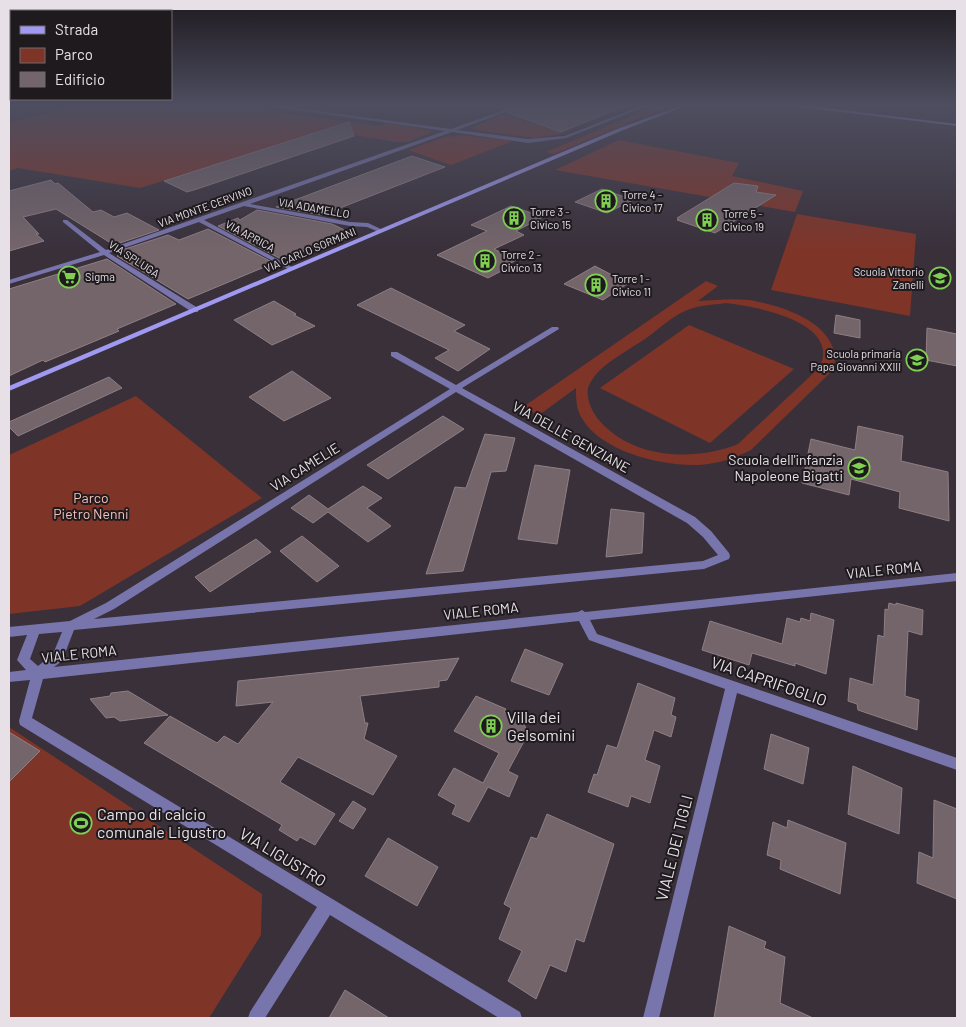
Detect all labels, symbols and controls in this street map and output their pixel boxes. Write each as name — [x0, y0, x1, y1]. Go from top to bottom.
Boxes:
legend — [10, 10, 172, 100]
text: Strada — [55, 20, 98, 38]
text: Parco — [55, 45, 93, 63]
text: Edificio — [55, 70, 105, 88]
street label: VIA MONTE CERVINO — [156, 183, 254, 230]
place label: Torre 4 - Civico 17 — [622, 188, 662, 214]
building icon: Torre 4 - Civico 17 — [594, 189, 618, 213]
street label: VIA ADAMELLO — [278, 195, 351, 220]
place label: Torre 3 - Civico 15 — [530, 205, 571, 231]
building icon: Torre 3 - Civico 15 — [502, 206, 526, 230]
place label: Torre 5 - Civico 19 — [723, 207, 764, 233]
building icon: Torre 5 - Civico 19 — [695, 208, 719, 232]
street label: VIA APRICA — [223, 217, 278, 254]
street label: VIA CARLO SORMANI — [262, 224, 358, 275]
street label: VIA SPLUGA — [107, 237, 162, 280]
place label: Torre 2 - Civico 13 — [501, 248, 542, 274]
building icon: Torre 2 - Civico 13 — [473, 249, 497, 273]
supermarket icon: Sigma — [57, 265, 81, 289]
place label: Scuola Vittorio Zanelli — [854, 265, 924, 291]
school or university icon: Scuola Vittorio Zanelli — [928, 266, 952, 290]
place label: Sigma — [85, 270, 115, 283]
place label: Torre 1 - Civico 11 — [612, 272, 651, 298]
building icon: Torre 1 - Civico 11 — [584, 273, 608, 297]
place label: Scuola primaria Papa Giovanni XXIII — [811, 347, 901, 373]
school or university icon: Scuola primaria Papa Giovanni XXIII — [905, 348, 929, 372]
street label: VIA DELLE GENZIANE — [510, 397, 633, 476]
street label: VIA CAMELIE — [267, 439, 343, 495]
place label: Scuola dell'infanzia Napoleone Bigatti — [728, 451, 843, 484]
school or university icon: Scuola dell'infanzia Napoleone Bigatti — [847, 456, 871, 480]
park label: Parco Pietro Nenni — [53, 489, 129, 522]
street label: VIALE ROMA — [846, 557, 923, 582]
street label: VIALE ROMA — [443, 598, 520, 623]
street label: VIALE ROMA — [41, 641, 118, 666]
street label: VIA CAPRIFOGLIO — [709, 652, 830, 709]
place label: Villa dei Gelsomini — [507, 707, 575, 744]
building icon: Villa dei Gelsomini — [479, 714, 503, 738]
street label: VIALE DEI TIGLI — [651, 793, 696, 903]
place label: Campo di calcio comunale Ligustro — [97, 804, 226, 841]
sports icon: Campo di calcio comunale Ligustro — [69, 811, 93, 835]
street label: VIA LIGUSTRO — [236, 823, 330, 890]

